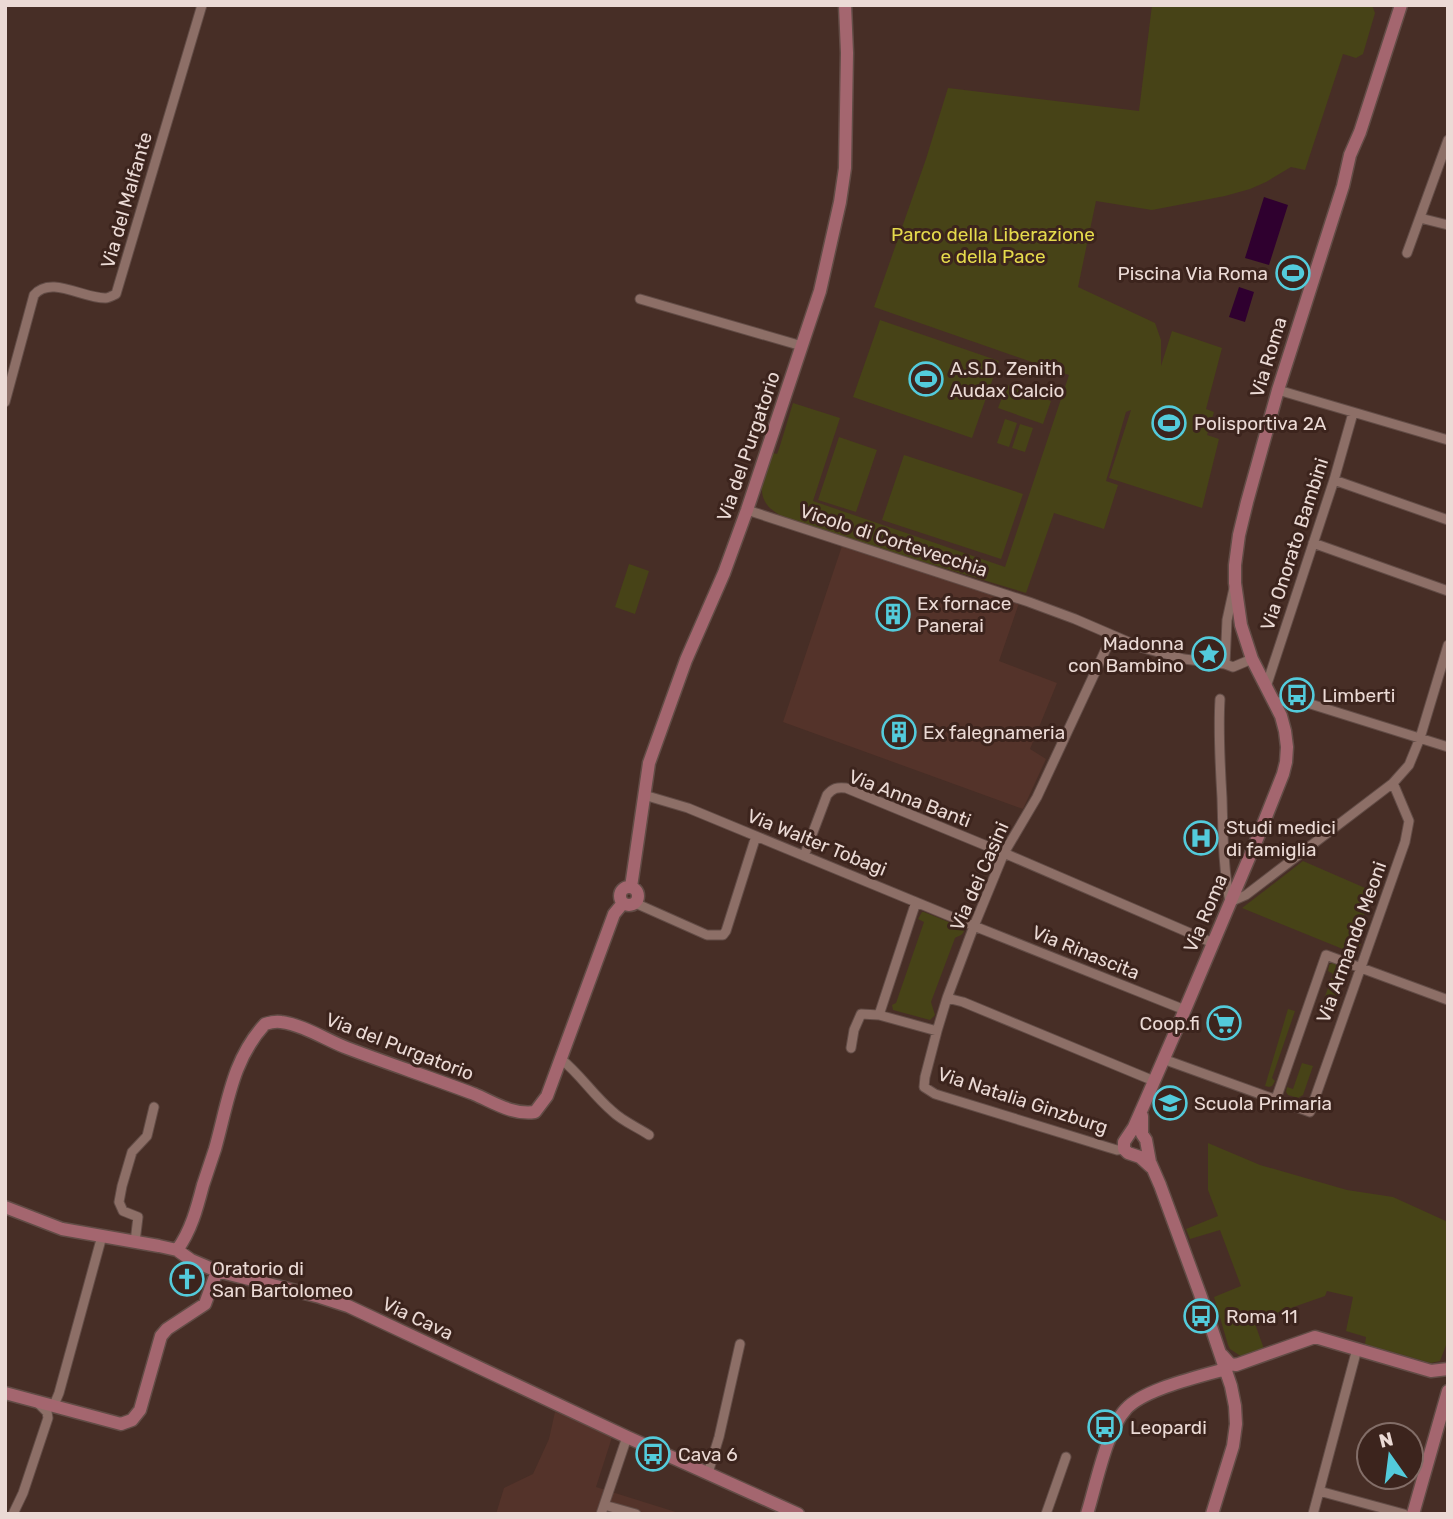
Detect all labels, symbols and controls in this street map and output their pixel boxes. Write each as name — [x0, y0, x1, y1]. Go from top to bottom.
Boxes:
street label: Via del Malfante — [96, 129, 157, 271]
park label: Parco della Liberazione e della Pace — [891, 223, 1095, 268]
sports icon: Piscina Via Roma — [1274, 254, 1312, 292]
place label: Piscina Via Roma — [1118, 262, 1268, 285]
street label: Via Roma — [1245, 314, 1292, 400]
place label: A.S.D. Zenith Audax Calcio — [950, 357, 1064, 402]
sports icon: A.S.D. Zenith Audax Calcio — [907, 360, 945, 398]
street label: Via del Purgatorio — [712, 368, 785, 524]
sports icon: Polisportiva 2A — [1150, 404, 1188, 442]
place label: Polisportiva 2A — [1194, 412, 1327, 435]
street label: Via Onorato Bambini — [1256, 455, 1333, 633]
street label: Vicolo di Cortevecchia — [797, 499, 991, 582]
place label: Ex fornace Panerai — [917, 592, 1011, 637]
building icon: Ex fornace Panerai — [874, 595, 912, 633]
place label: Madonna con Bambino — [1068, 632, 1184, 677]
place icon: Madonna con Bambino — [1190, 635, 1228, 673]
bus stop icon: Limberti — [1278, 676, 1316, 714]
place label: Limberti — [1322, 684, 1395, 707]
building icon: Ex falegnameria — [880, 713, 918, 751]
place label: Ex falegnameria — [923, 721, 1065, 744]
street label: Via Anna Banti — [845, 765, 974, 832]
street label: Via Walter Tobagi — [744, 804, 890, 881]
place label: Studi medici di famiglia — [1226, 816, 1336, 861]
street label: Via dei Casini — [945, 818, 1014, 934]
hospital icon: Studi medici di famiglia — [1182, 819, 1220, 857]
street label: Via Armando Meoni — [1312, 858, 1391, 1026]
street label: Via Roma — [1179, 871, 1232, 956]
street label: Via Rinascita — [1029, 920, 1143, 984]
supermarket icon: Coop.fi — [1205, 1004, 1243, 1042]
street label: Via del Purgatorio — [323, 1008, 477, 1085]
place label: Coop.fi — [1140, 1012, 1200, 1035]
street label: Via Natalia Ginzburg — [935, 1062, 1111, 1139]
school or university icon: Scuola Primaria — [1151, 1084, 1189, 1122]
place label: Scuola Primaria — [1194, 1092, 1332, 1115]
place label: Oratorio di San Bartolomeo — [212, 1257, 353, 1302]
church icon: Oratorio di San Bartolomeo — [168, 1260, 206, 1298]
street label: Via Cava — [379, 1292, 457, 1345]
bus stop icon: Roma 11 — [1182, 1297, 1220, 1335]
place label: Roma 11 — [1226, 1305, 1298, 1328]
bus stop icon: Leopardi — [1086, 1408, 1124, 1446]
place label: Leopardi — [1130, 1416, 1207, 1439]
north arrow — [1355, 1421, 1425, 1491]
text: N — [1377, 1427, 1395, 1453]
bus stop icon: Cava 6 — [634, 1435, 672, 1473]
place label: Cava 6 — [678, 1443, 738, 1466]

